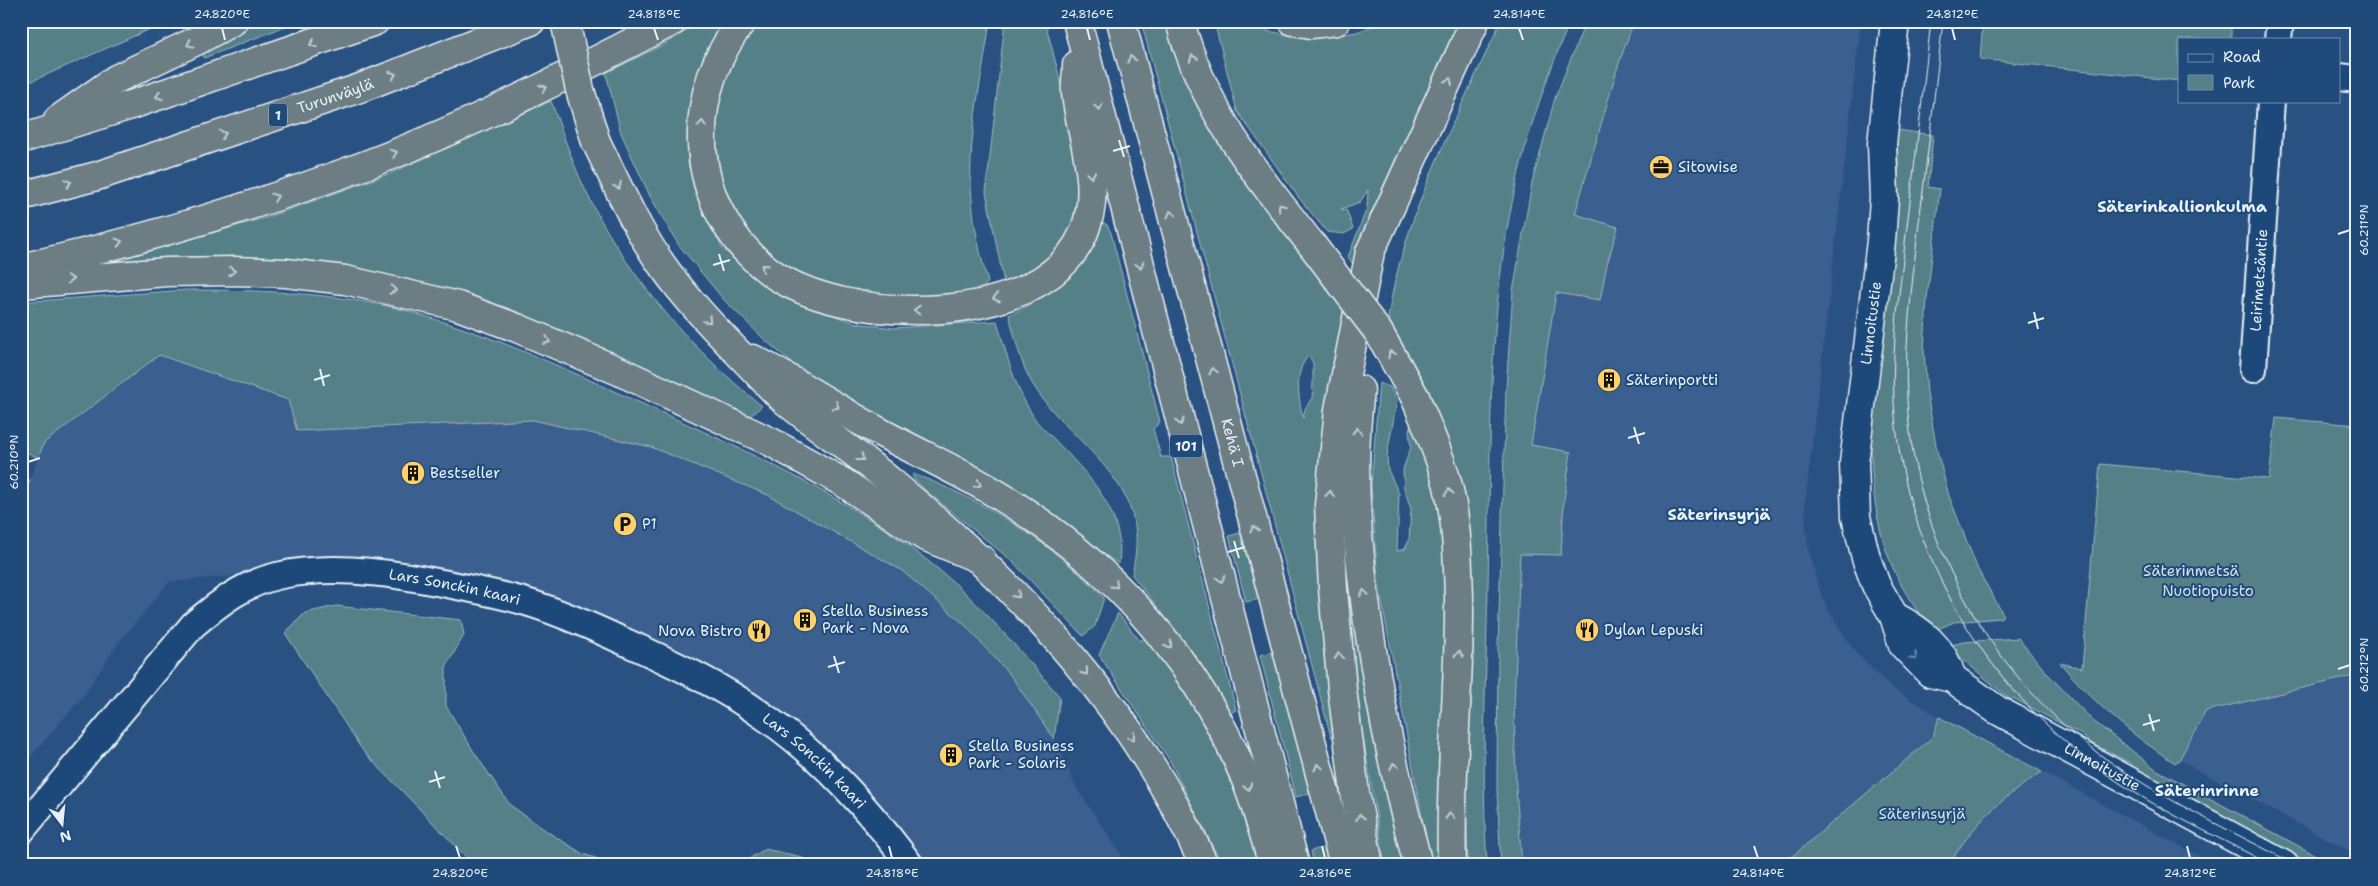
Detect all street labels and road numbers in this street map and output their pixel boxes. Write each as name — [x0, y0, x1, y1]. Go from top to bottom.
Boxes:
street label: Turunväylä — [294, 73, 377, 118]
road number: 1 — [269, 104, 287, 126]
street label: Leirimetsäntie — [2246, 228, 2272, 332]
street label: Linnoitustie — [1856, 280, 1886, 366]
street label: Kehä I — [1216, 416, 1248, 469]
road number: 101 — [1170, 434, 1202, 458]
street label: Lars Sonckin kaari — [388, 564, 523, 610]
street label: Lars Sonckin kaari — [758, 708, 870, 813]
street label: Linnoitustie — [2061, 738, 2144, 796]

